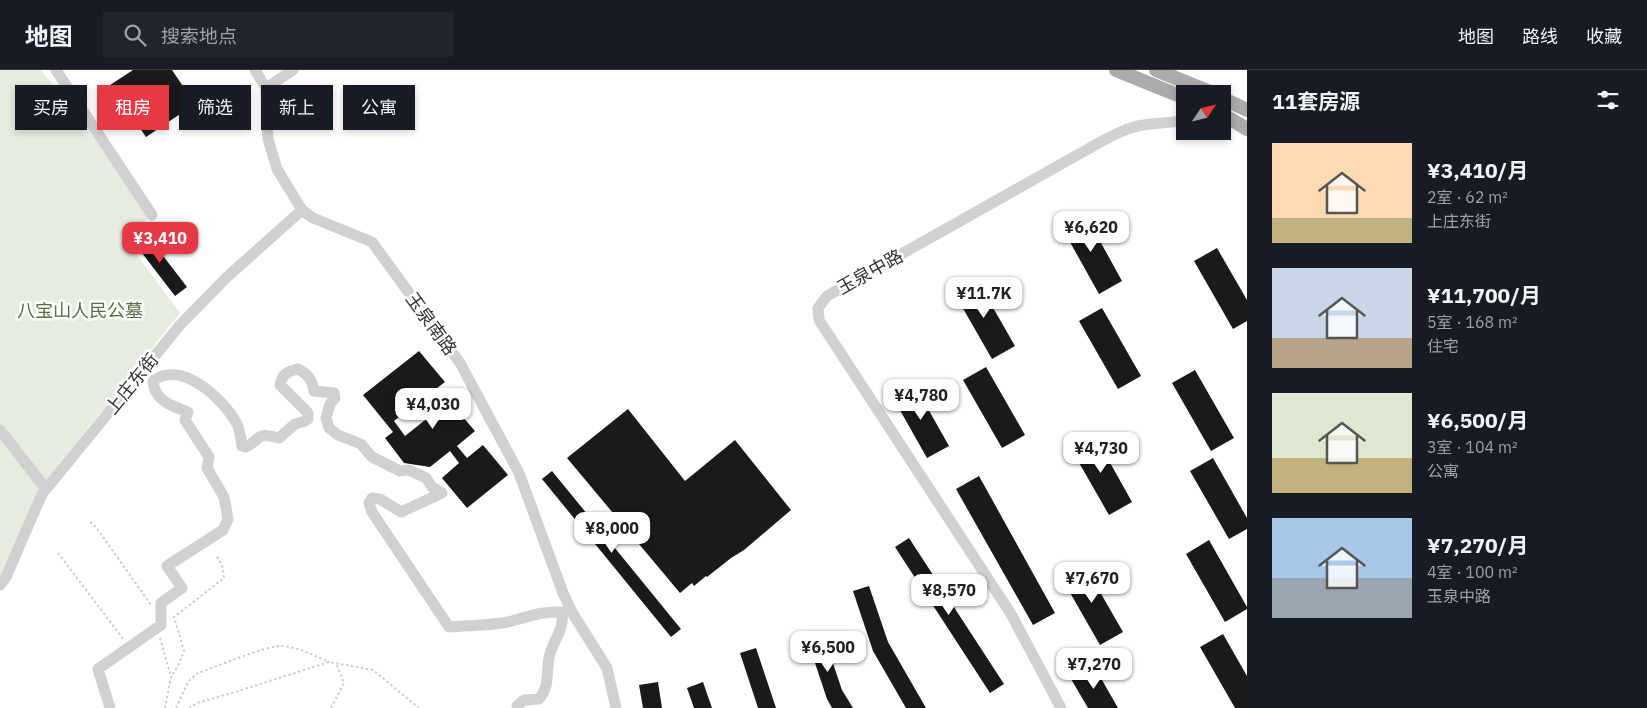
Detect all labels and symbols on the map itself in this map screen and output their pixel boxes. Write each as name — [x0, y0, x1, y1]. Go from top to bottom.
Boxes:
north arrow — [1176, 85, 1231, 140]
pin: ¥6,620 — [1050, 210, 1132, 253]
pin: ¥3,410 — [119, 222, 201, 264]
street label: 玉泉中路 — [833, 244, 907, 299]
pin: ¥11.7K — [943, 276, 1025, 319]
street label: 玉泉南路 — [401, 288, 462, 360]
park label: 八宝山人民公墓 — [17, 299, 143, 322]
street label: 上庄东街 — [100, 348, 163, 419]
pin: ¥4,780 — [880, 378, 962, 421]
pin: ¥4,030 — [392, 388, 474, 430]
pin: ¥4,730 — [1060, 432, 1142, 474]
pin: ¥8,000 — [571, 512, 653, 554]
pin: ¥7,670 — [1051, 562, 1133, 604]
pin: ¥8,570 — [908, 574, 990, 616]
pin: ¥6,500 — [787, 630, 869, 673]
pin: ¥7,270 — [1053, 648, 1135, 690]

